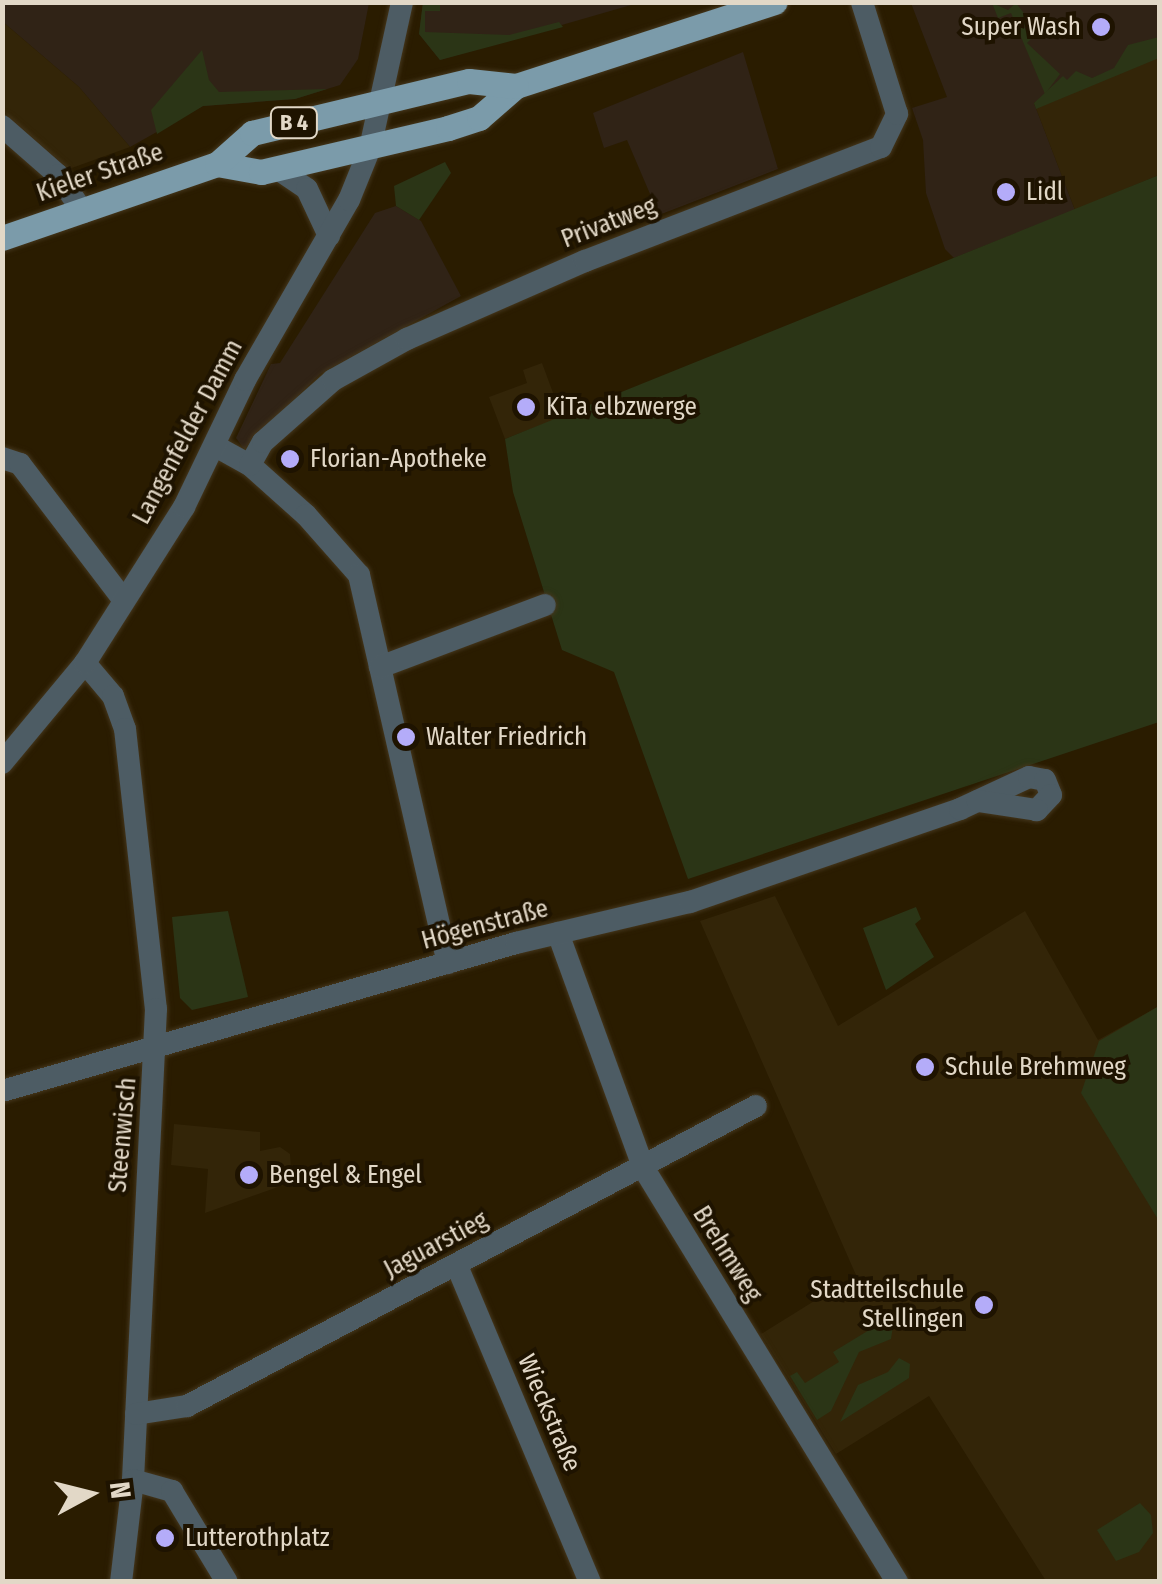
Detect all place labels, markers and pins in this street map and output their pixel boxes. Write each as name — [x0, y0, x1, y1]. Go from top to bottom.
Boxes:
place label: Super Wash — [961, 12, 1081, 42]
marker: Super Wash — [1090, 16, 1112, 38]
place label: Lidl — [1026, 177, 1063, 207]
marker: Lidl — [995, 181, 1017, 203]
place label: KiTa elbzwerge — [546, 392, 697, 422]
marker: KiTa elbzwerge — [515, 396, 537, 418]
place label: Florian-Apotheke — [310, 444, 487, 474]
marker: Florian-Apotheke — [279, 448, 301, 470]
place label: Walter Friedrich — [426, 722, 587, 752]
marker: Walter Friedrich — [395, 726, 417, 748]
place label: Schule Brehmweg — [945, 1052, 1126, 1082]
marker: Schule Brehmweg — [914, 1056, 936, 1078]
place label: Bengel & Engel — [269, 1160, 422, 1190]
marker: Bengel & Engel — [238, 1164, 260, 1186]
place label: Stadtteilschule Stellingen — [810, 1276, 964, 1335]
marker: Stadtteilschule Stellingen — [973, 1294, 995, 1316]
place label: Lutterothplatz — [185, 1523, 330, 1553]
marker: Lutterothplatz — [154, 1527, 176, 1549]

